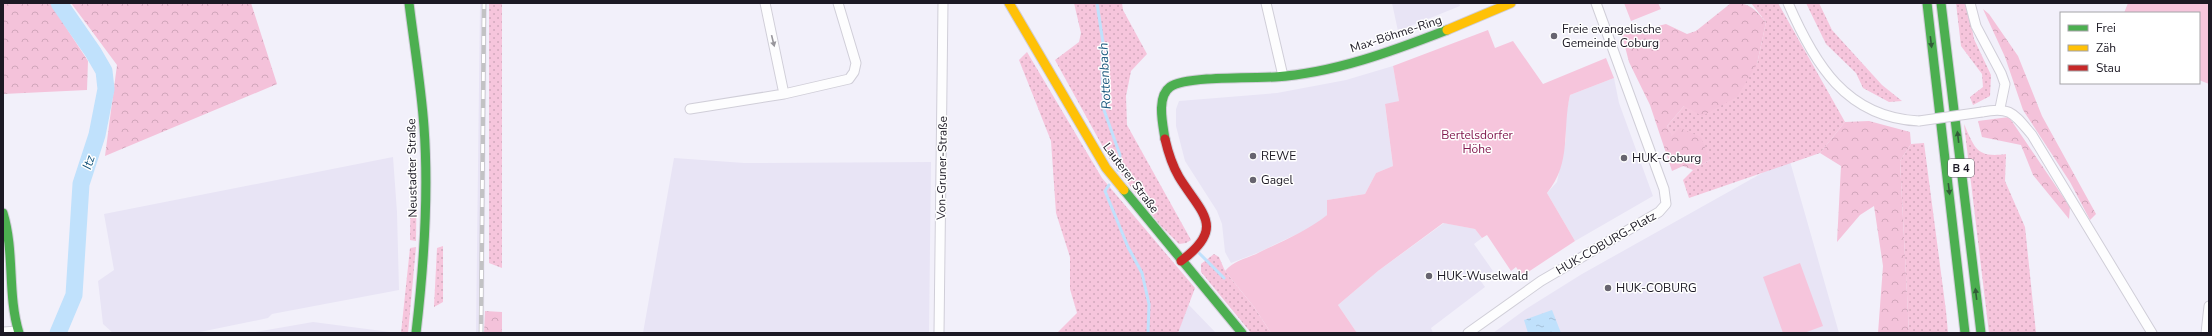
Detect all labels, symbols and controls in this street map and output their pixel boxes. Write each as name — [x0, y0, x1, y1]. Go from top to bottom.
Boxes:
street label: Max-Böhme-Ring — [1348, 12, 1444, 56]
legend — [2060, 12, 2200, 84]
text: Frei — [2096, 20, 2116, 36]
place label: Freie evangelische Gemeinde Coburg — [1562, 21, 1661, 51]
marker: Freie evangelische Gemeinde Coburg — [1549, 31, 1559, 41]
one-way arrow — [770, 35, 776, 47]
one-way arrow — [1928, 36, 1934, 48]
text: Zäh — [2096, 40, 2116, 56]
water label: Rottenbach — [1094, 42, 1116, 110]
text: Stau — [2096, 60, 2121, 76]
street label: Von-Gruner-Straße — [933, 116, 951, 221]
street label: Neustadter Straße — [403, 118, 421, 218]
park label: Bertelsdorfer Höhe — [1441, 127, 1514, 157]
one-way arrow — [1954, 131, 1961, 143]
street label: Lauterer Straße — [1099, 140, 1163, 216]
place label: REWE — [1261, 148, 1296, 164]
place label: HUK-Coburg — [1632, 150, 1701, 166]
marker: REWE — [1248, 151, 1258, 161]
water label: Itz — [78, 153, 100, 172]
marker: HUK-Coburg — [1619, 153, 1629, 163]
road number: B 4 — [1948, 159, 1974, 177]
place label: Gagel — [1261, 172, 1293, 188]
marker: Gagel — [1248, 175, 1258, 185]
one-way arrow — [1945, 183, 1952, 195]
street label: HUK-COBURG-Platz — [1553, 208, 1659, 278]
place label: HUK-Wuselwald — [1437, 268, 1528, 284]
marker: HUK-Wuselwald — [1424, 271, 1434, 281]
place label: HUK-COBURG — [1616, 280, 1697, 296]
marker: HUK-COBURG — [1603, 283, 1613, 293]
one-way arrow — [1973, 288, 1979, 300]

